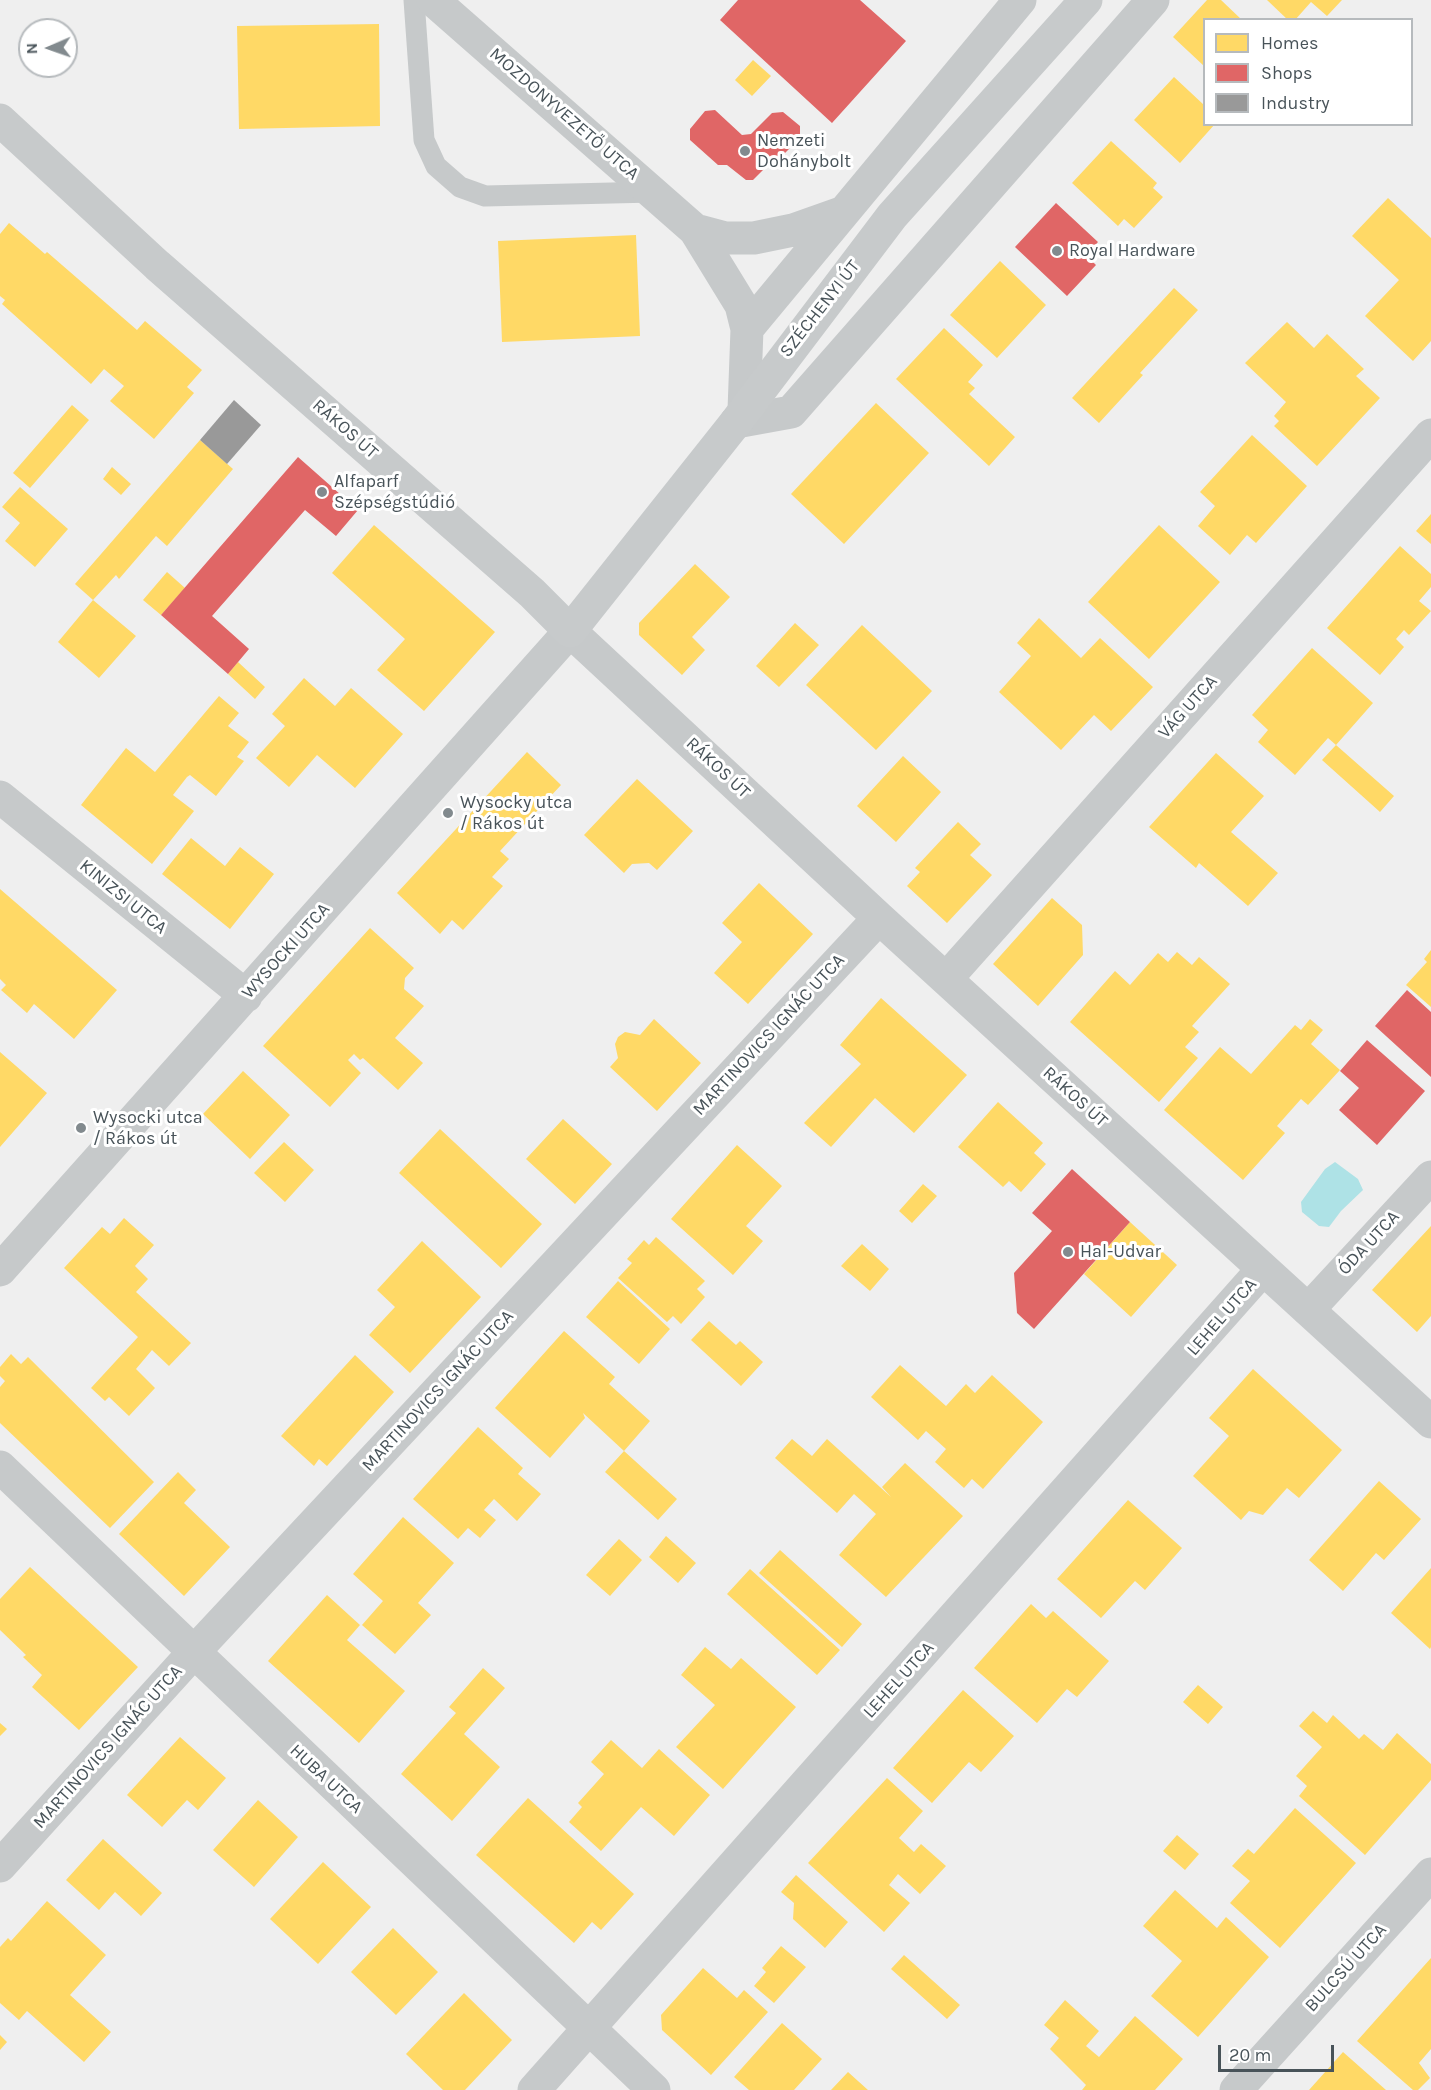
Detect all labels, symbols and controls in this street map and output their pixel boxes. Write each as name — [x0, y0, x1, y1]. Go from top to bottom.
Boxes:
north arrow — [18, 18, 78, 78]
legend — [1203, 18, 1413, 126]
text: Homes — [1261, 32, 1318, 54]
text: N — [22, 43, 41, 55]
street label: MOZDONYVEZETŐ UTCA — [485, 43, 643, 185]
text: Shops — [1261, 62, 1313, 84]
text: Industry — [1261, 92, 1330, 114]
place label: Nemzeti Dohánybolt — [757, 130, 851, 172]
marker: Nemzeti Dohánybolt — [738, 144, 752, 158]
place label: Royal Hardware — [1069, 240, 1195, 262]
marker: Royal Hardware — [1050, 244, 1064, 258]
street label: SZÉCHENYI ÚT — [775, 256, 865, 362]
street label: RÁKOS ÚT — [308, 395, 382, 463]
place label: Alfaparf Szépségstúdió — [334, 471, 455, 514]
marker: Alfaparf Szépségstúdió — [315, 485, 329, 499]
street label: VÁG UTCA — [1154, 671, 1222, 743]
street label: RÁKOS ÚT — [681, 733, 755, 803]
place label: Wysocky utca / Rákos út — [460, 792, 572, 834]
marker: Wysocky utca / Rákos út — [441, 806, 455, 820]
street label: KINIZSI UTCA — [75, 855, 171, 939]
street label: WYSOCKI UTCA — [237, 899, 335, 1003]
street label: MARTINOVICS IGNÁC UTCA — [689, 950, 849, 1120]
street label: RÁKOS ÚT — [1038, 1062, 1112, 1132]
place label: Wysocki utca / Rákos út — [93, 1107, 203, 1150]
marker: Wysocki utca / Rákos út — [74, 1121, 88, 1135]
street label: ÓDA UTCA — [1334, 1206, 1404, 1280]
place label: Hal-Udvar — [1080, 1241, 1161, 1263]
marker: Hal-Udvar — [1061, 1245, 1075, 1259]
street label: LEHEL UTCA — [1183, 1274, 1261, 1360]
street label: MARTINOVICS IGNÁC UTCA — [358, 1306, 518, 1476]
street label: LEHEL UTCA — [859, 1637, 939, 1723]
street label: MARTINOVICS IGNÁC UTCA — [29, 1661, 187, 1833]
street label: HUBA UTCA — [285, 1740, 367, 1818]
street label: BULCSÚ UTCA — [1301, 1919, 1391, 2017]
scale bar — [1221, 2033, 1336, 2071]
text: 20 m — [1229, 2044, 1271, 2066]

